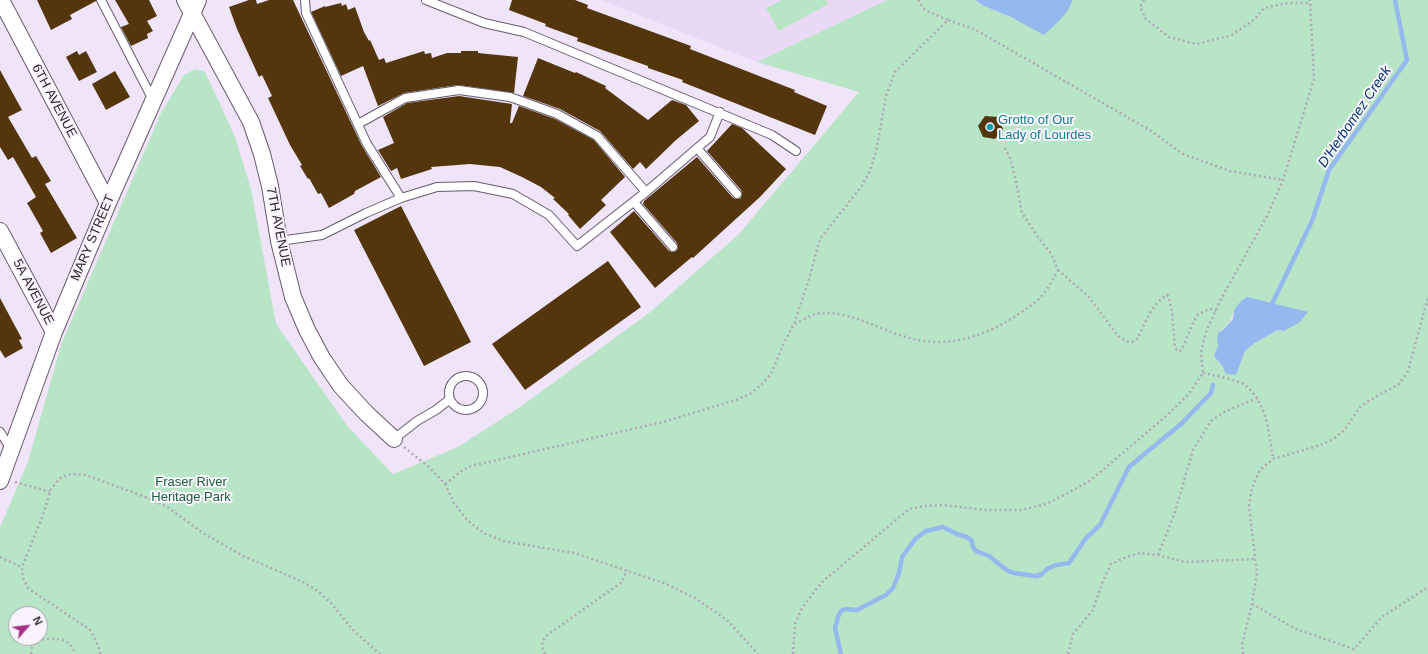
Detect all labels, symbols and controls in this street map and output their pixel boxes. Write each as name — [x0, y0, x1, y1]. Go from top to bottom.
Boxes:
street label: 6TH AVENUE — [28, 62, 80, 140]
water label: D'Herbomez Creek — [1315, 63, 1395, 171]
place label: Grotto of Our Lady of Lourdes — [998, 112, 1091, 143]
marker: Grotto of Our Lady of Lourdes — [985, 122, 995, 132]
street label: 7TH AVENUE — [263, 186, 293, 268]
street label: MARY STREET — [68, 193, 118, 283]
street label: 5A AVENUE — [9, 257, 57, 327]
park label: Fraser River Heritage Park — [151, 474, 231, 505]
north arrow — [8, 606, 48, 646]
text: N — [31, 615, 45, 627]

